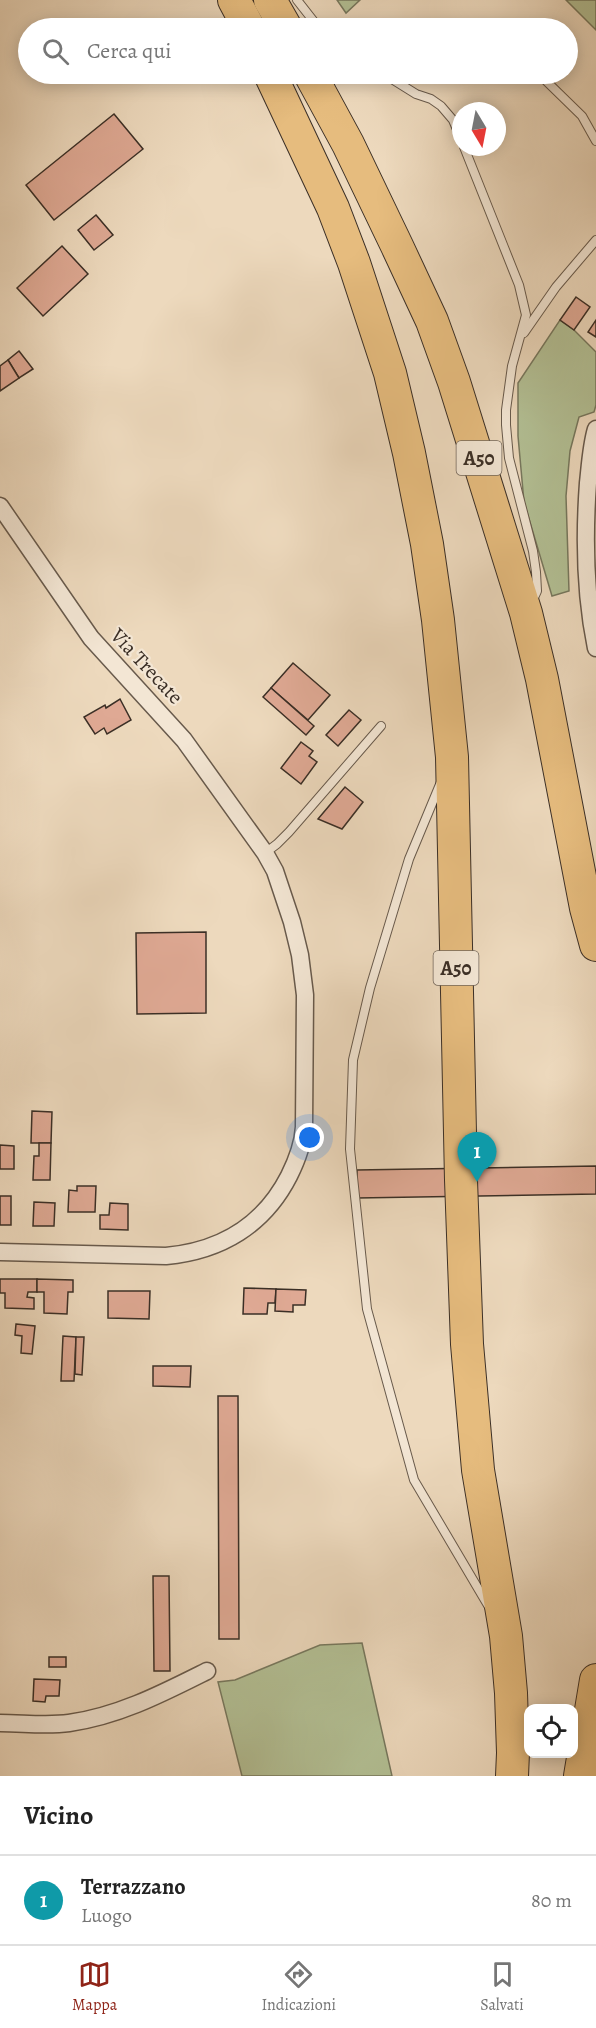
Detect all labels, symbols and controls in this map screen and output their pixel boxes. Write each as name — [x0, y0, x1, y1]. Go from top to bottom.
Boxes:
search box — [18, 18, 578, 84]
icon: search — [39, 35, 72, 68]
text: Cerca qui — [87, 36, 172, 66]
north arrow — [452, 102, 506, 156]
road number: A50 — [456, 441, 502, 475]
street label: Via Trecate — [104, 621, 190, 710]
road number: A50 — [434, 951, 478, 985]
your location — [295, 1123, 324, 1152]
pin: 1 — [458, 1132, 496, 1182]
map controls — [524, 1704, 578, 1758]
button: locate — [524, 1704, 578, 1758]
text: Vicino — [24, 1798, 93, 1833]
text: Terrazzano — [81, 1872, 186, 1902]
text: 1 — [40, 1887, 47, 1914]
text: 80 m — [531, 1887, 572, 1914]
text: Luogo — [81, 1902, 132, 1929]
tab: Mappa — [72, 1958, 117, 2016]
tab: Indicazioni — [261, 1958, 336, 2016]
tab: Salvati — [480, 1958, 524, 2016]

